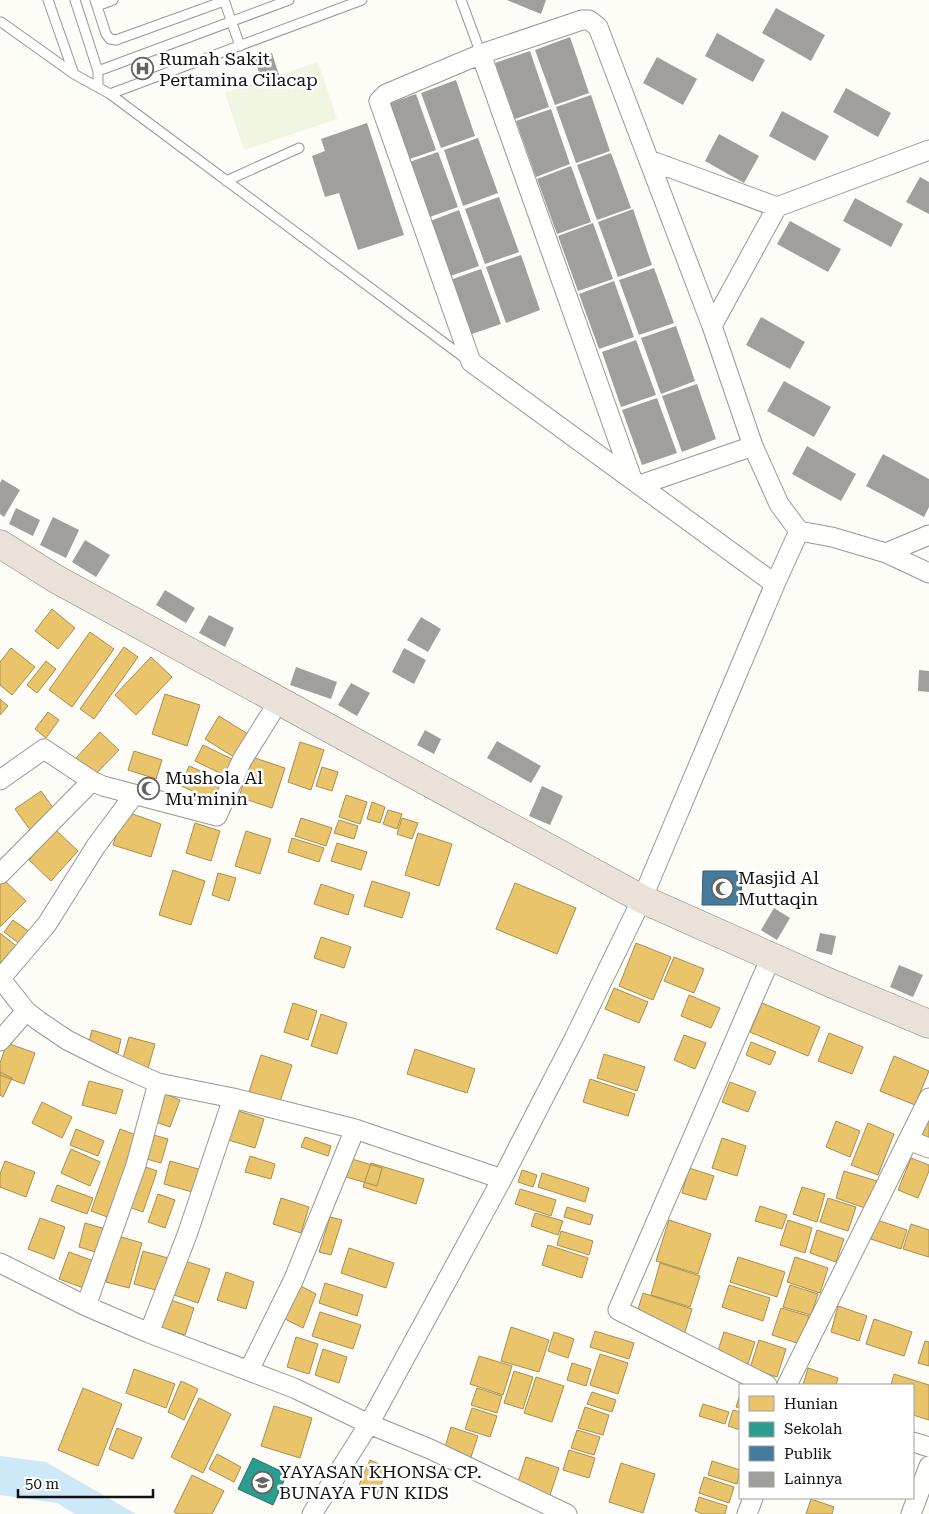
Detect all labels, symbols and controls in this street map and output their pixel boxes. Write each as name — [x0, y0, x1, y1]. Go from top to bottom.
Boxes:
place label: Rumah Sakit Pertamina Cilacap — [159, 48, 318, 90]
hospital icon: Rumah Sakit Pertamina Cilacap — [131, 57, 155, 81]
place label: Mushola Al Mu'minin — [165, 767, 263, 809]
mosque icon: Mushola Al Mu'minin — [137, 776, 161, 800]
place label: Masjid Al Muttaqin — [738, 867, 819, 909]
mosque icon: Masjid Al Muttaqin — [710, 876, 734, 900]
legend — [739, 1384, 914, 1499]
text: Hunian — [784, 1395, 838, 1413]
text: Sekolah — [784, 1420, 843, 1438]
text: Publik — [784, 1445, 832, 1463]
place label: YAYASAN KHONSA CP. BUNAYA FUN KIDS — [279, 1461, 482, 1503]
scale bar — [18, 1466, 152, 1498]
school or university icon: YAYASAN KHONSA CP. BUNAYA FUN KIDS — [251, 1470, 275, 1494]
text: Lainnya — [784, 1470, 842, 1488]
text: 50 m — [25, 1475, 60, 1493]

